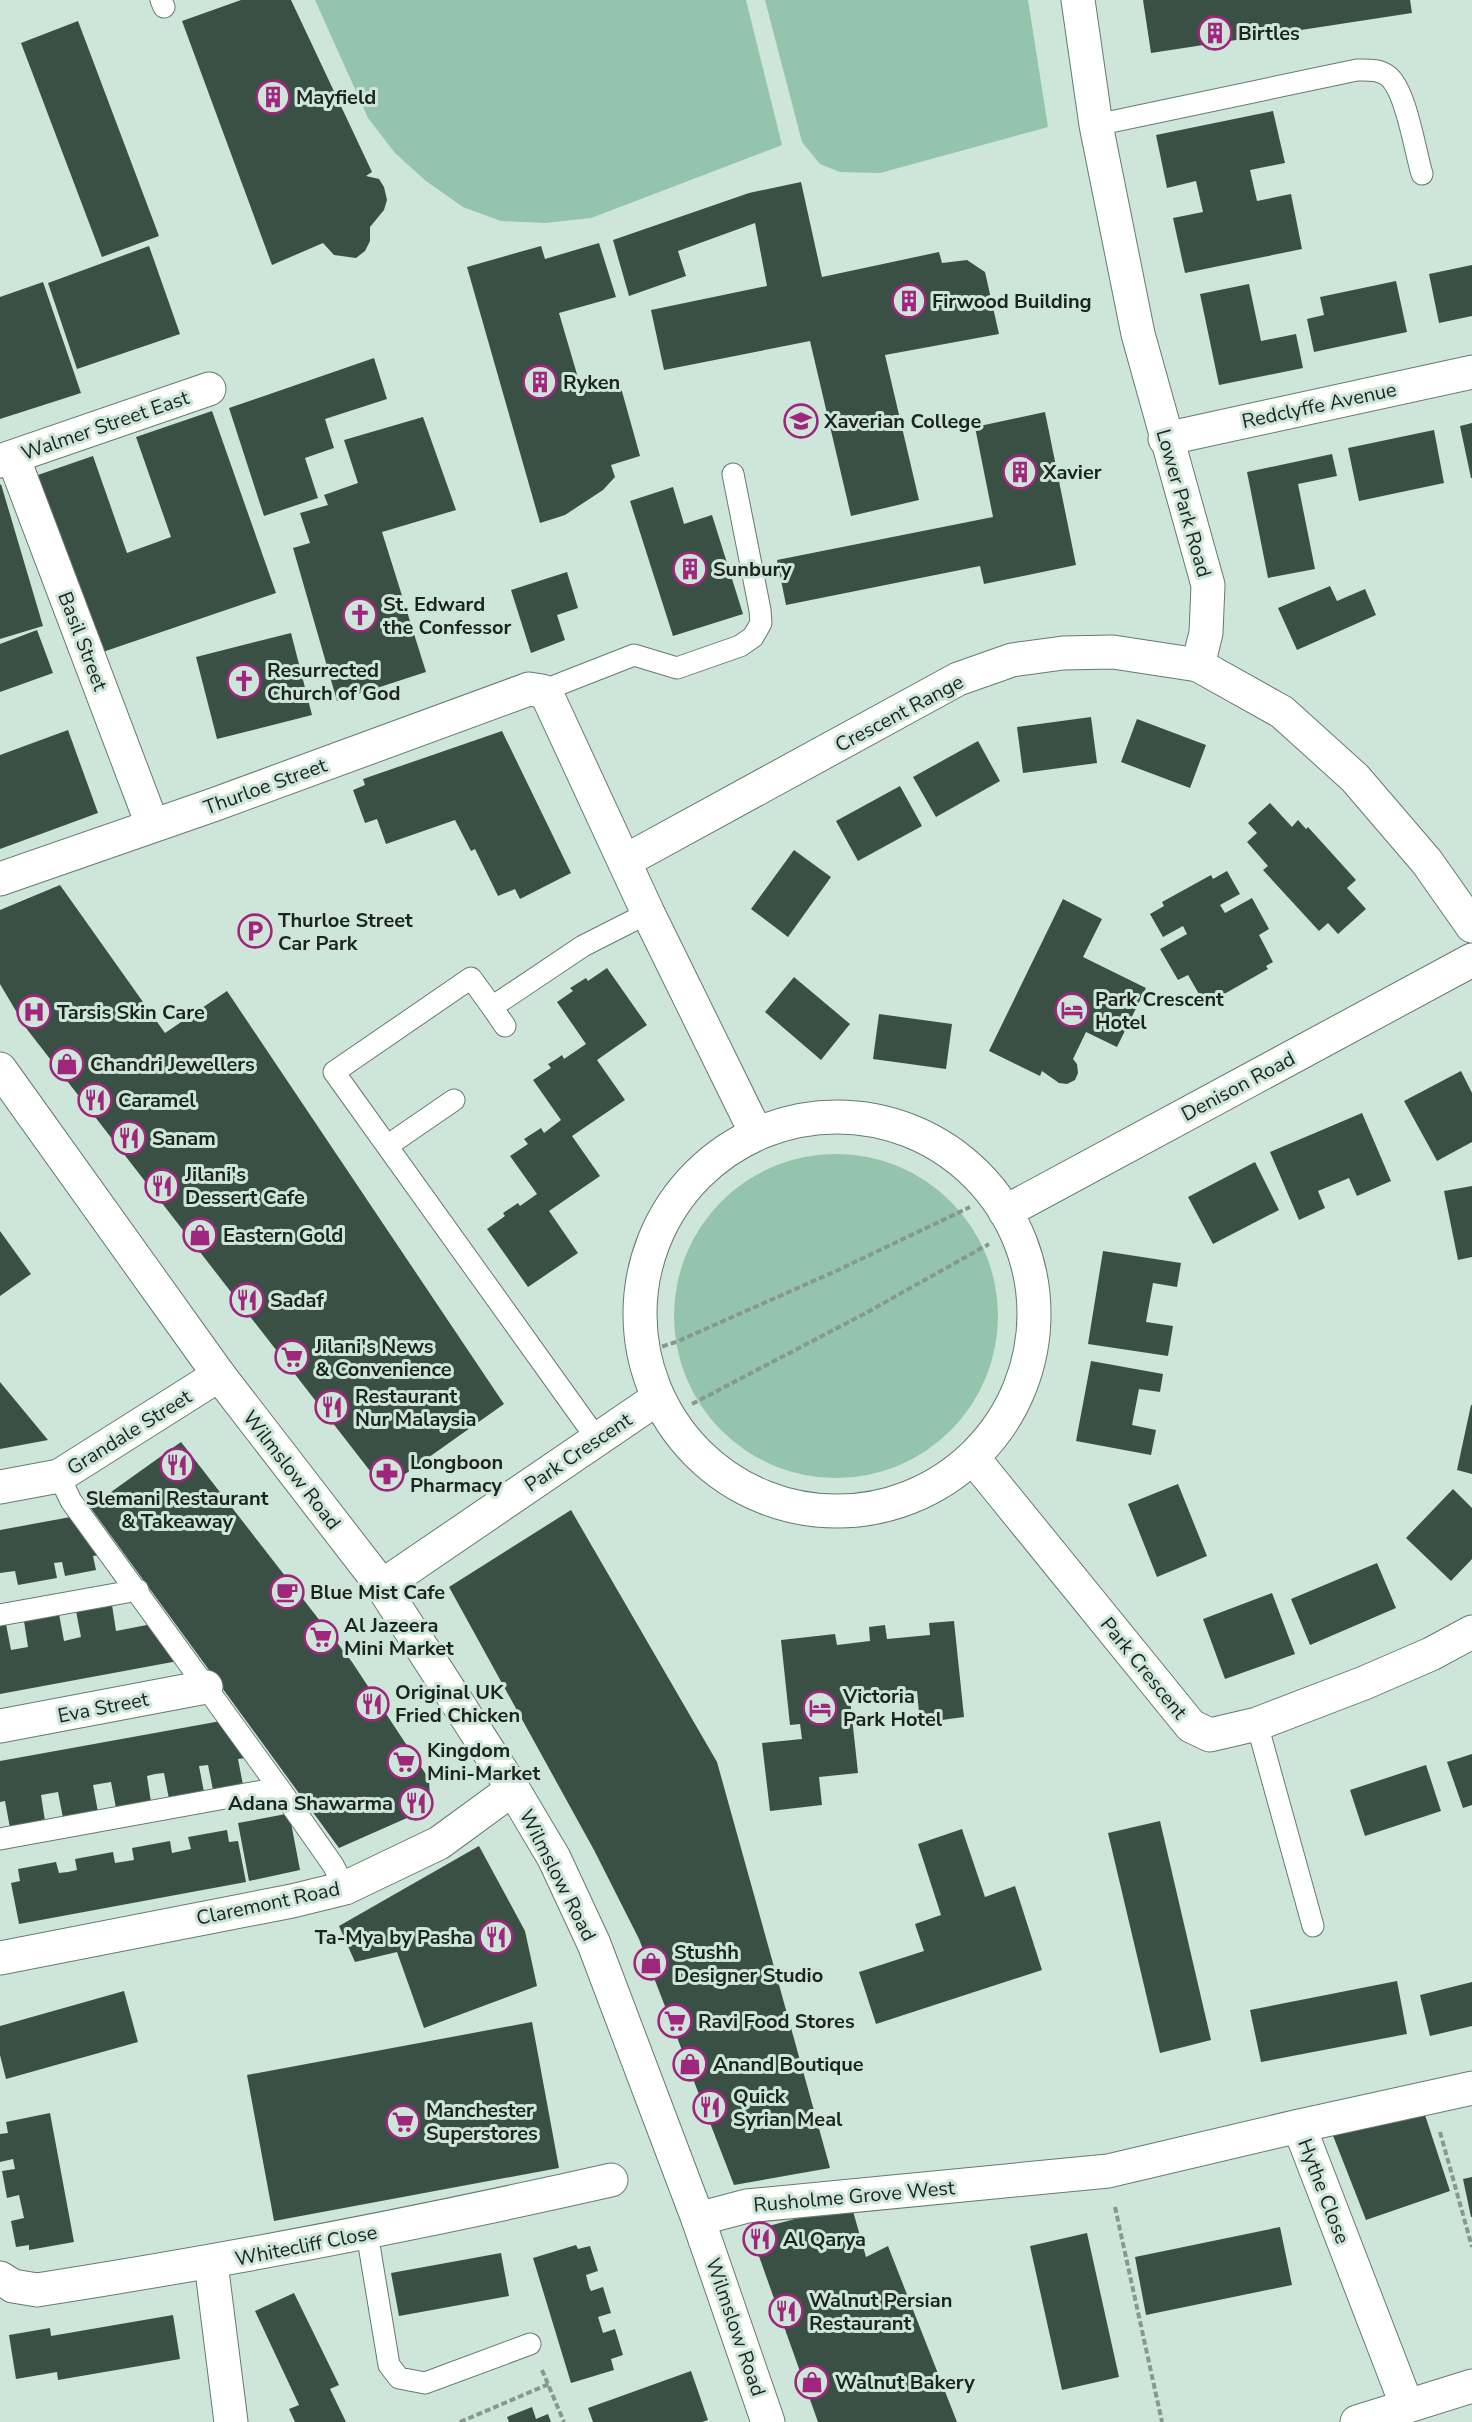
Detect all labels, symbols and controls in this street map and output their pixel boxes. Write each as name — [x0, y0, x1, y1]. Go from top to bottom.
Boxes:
building icon: Birtles — [1197, 15, 1233, 51]
place label: Birtles — [1238, 20, 1300, 47]
building icon: Mayfield — [255, 79, 291, 115]
place label: Mayfield — [296, 84, 376, 111]
building icon: Firwood Building — [891, 283, 927, 319]
place label: Firwood Building — [932, 288, 1092, 315]
building icon: Ryken — [522, 364, 558, 400]
place label: Ryken — [563, 369, 620, 396]
street label: Redclyffe Avenue — [1239, 376, 1399, 435]
street label: Walmer Street East — [18, 384, 194, 467]
school or university icon: Xaverian College — [783, 403, 819, 439]
place label: Xaverian College — [823, 408, 981, 435]
street label: Lower Park Road — [1149, 426, 1218, 580]
building icon: Xavier — [1002, 454, 1038, 490]
place label: Xavier — [1042, 459, 1102, 486]
building icon: Sunbury — [672, 551, 708, 587]
place label: Sunbury — [713, 556, 792, 583]
street label: Basil Street — [51, 588, 114, 695]
place label: St. Edward the Confessor — [383, 591, 512, 641]
church icon: St. Edward the Confessor — [342, 597, 378, 633]
place label: Resurrected Church of God — [267, 657, 400, 707]
church icon: Resurrected Church of God — [226, 663, 262, 699]
street label: Crescent Range — [830, 668, 968, 759]
street label: Thurloe Street — [200, 751, 331, 821]
place label: Thurloe Street Car Park — [278, 907, 413, 957]
parking icon: Thurloe Street Car Park — [237, 913, 273, 949]
place label: Park Crescent Hotel — [1095, 986, 1224, 1036]
hotel icon: Park Crescent Hotel — [1054, 992, 1090, 1028]
hospital icon: Tarsis Skin Care — [16, 994, 52, 1030]
place label: Tarsis Skin Care — [57, 999, 205, 1026]
street label: Denison Road — [1177, 1045, 1300, 1128]
shop icon: Chandri Jewellers — [49, 1046, 85, 1082]
place label: Chandri Jewellers — [90, 1051, 255, 1078]
restaurant icon: Caramel — [77, 1082, 113, 1118]
place label: Caramel — [118, 1087, 196, 1114]
restaurant icon: Sanam — [111, 1120, 147, 1156]
place label: Sanam — [152, 1125, 216, 1152]
place label: Jilani's Dessert Cafe — [184, 1161, 305, 1211]
restaurant icon: Jilani's Dessert Cafe — [144, 1168, 180, 1204]
shop icon: Eastern Gold — [182, 1217, 218, 1253]
place label: Eastern Gold — [223, 1222, 343, 1249]
restaurant icon: Sadaf — [229, 1282, 265, 1318]
place label: Sadaf — [270, 1287, 324, 1314]
place label: Jilani's News & Convenience — [314, 1333, 452, 1383]
supermarket icon: Jilani's News & Convenience — [274, 1339, 310, 1375]
street label: Grandale Street — [62, 1383, 197, 1481]
place label: Restaurant Nur Malaysia — [355, 1383, 476, 1433]
restaurant icon: Restaurant Nur Malaysia — [314, 1389, 350, 1425]
street label: Wilmslow Road — [236, 1405, 347, 1536]
street label: Park Crescent — [519, 1406, 638, 1498]
restaurant icon: Slemani Restaurant & Takeaway — [159, 1447, 195, 1483]
place label: Longboon Pharmacy — [410, 1449, 503, 1499]
pharmacy icon: Longboon Pharmacy — [369, 1456, 405, 1492]
place label: Slemani Restaurant & Takeaway — [86, 1485, 269, 1535]
cafe icon: Blue Mist Cafe — [269, 1574, 305, 1610]
place label: Blue Mist Cafe — [310, 1579, 445, 1606]
place label: Al Jazeera Mini Market — [344, 1612, 454, 1662]
street label: Park Crescent — [1094, 1612, 1194, 1726]
supermarket icon: Al Jazeera Mini Market — [303, 1619, 339, 1655]
place label: Original UK Fried Chicken — [395, 1679, 520, 1729]
place label: Victoria Park Hotel — [842, 1683, 943, 1733]
street label: Eva Street — [55, 1685, 152, 1730]
restaurant icon: Original UK Fried Chicken — [354, 1686, 390, 1722]
hotel icon: Victoria Park Hotel — [802, 1690, 838, 1726]
place label: Kingdom Mini-Market — [427, 1737, 540, 1787]
supermarket icon: Kingdom Mini-Market — [386, 1744, 422, 1780]
restaurant icon: Adana Shawarma — [398, 1785, 434, 1821]
place label: Adana Shawarma — [228, 1790, 393, 1817]
street label: Wilmslow Road — [513, 1805, 602, 1946]
street label: Claremont Road — [194, 1875, 342, 1932]
restaurant icon: Ta-Mya by Pasha — [478, 1919, 514, 1955]
place label: Ta-Mya by Pasha — [315, 1924, 473, 1951]
place label: Stushh Designer Studio — [674, 1939, 823, 1989]
shop icon: Stushh Designer Studio — [633, 1945, 669, 1981]
supermarket icon: Ravi Food Stores — [657, 2003, 693, 2039]
place label: Ravi Food Stores — [698, 2008, 855, 2035]
shop icon: Anand Boutique — [672, 2046, 708, 2082]
place label: Anand Boutique — [713, 2051, 864, 2078]
place label: Quick Syrian Meal — [733, 2083, 843, 2133]
restaurant icon: Quick Syrian Meal — [692, 2089, 728, 2125]
place label: Manchester Superstores — [426, 2097, 538, 2147]
supermarket icon: Manchester Superstores — [385, 2104, 421, 2140]
street label: Hythe Close — [1291, 2135, 1356, 2248]
street label: Rusholme Grove West — [752, 2174, 957, 2219]
street label: Whitecliff Close — [233, 2218, 379, 2272]
restaurant icon: Al Qarya — [742, 2221, 778, 2257]
place label: Al Qarya — [783, 2226, 866, 2253]
street label: Wilmslow Road — [699, 2254, 772, 2400]
place label: Walnut Persian Restaurant — [809, 2287, 952, 2337]
restaurant icon: Walnut Persian Restaurant — [768, 2293, 804, 2329]
shop icon: Walnut Bakery — [794, 2364, 830, 2400]
place label: Walnut Bakery — [835, 2369, 975, 2396]

